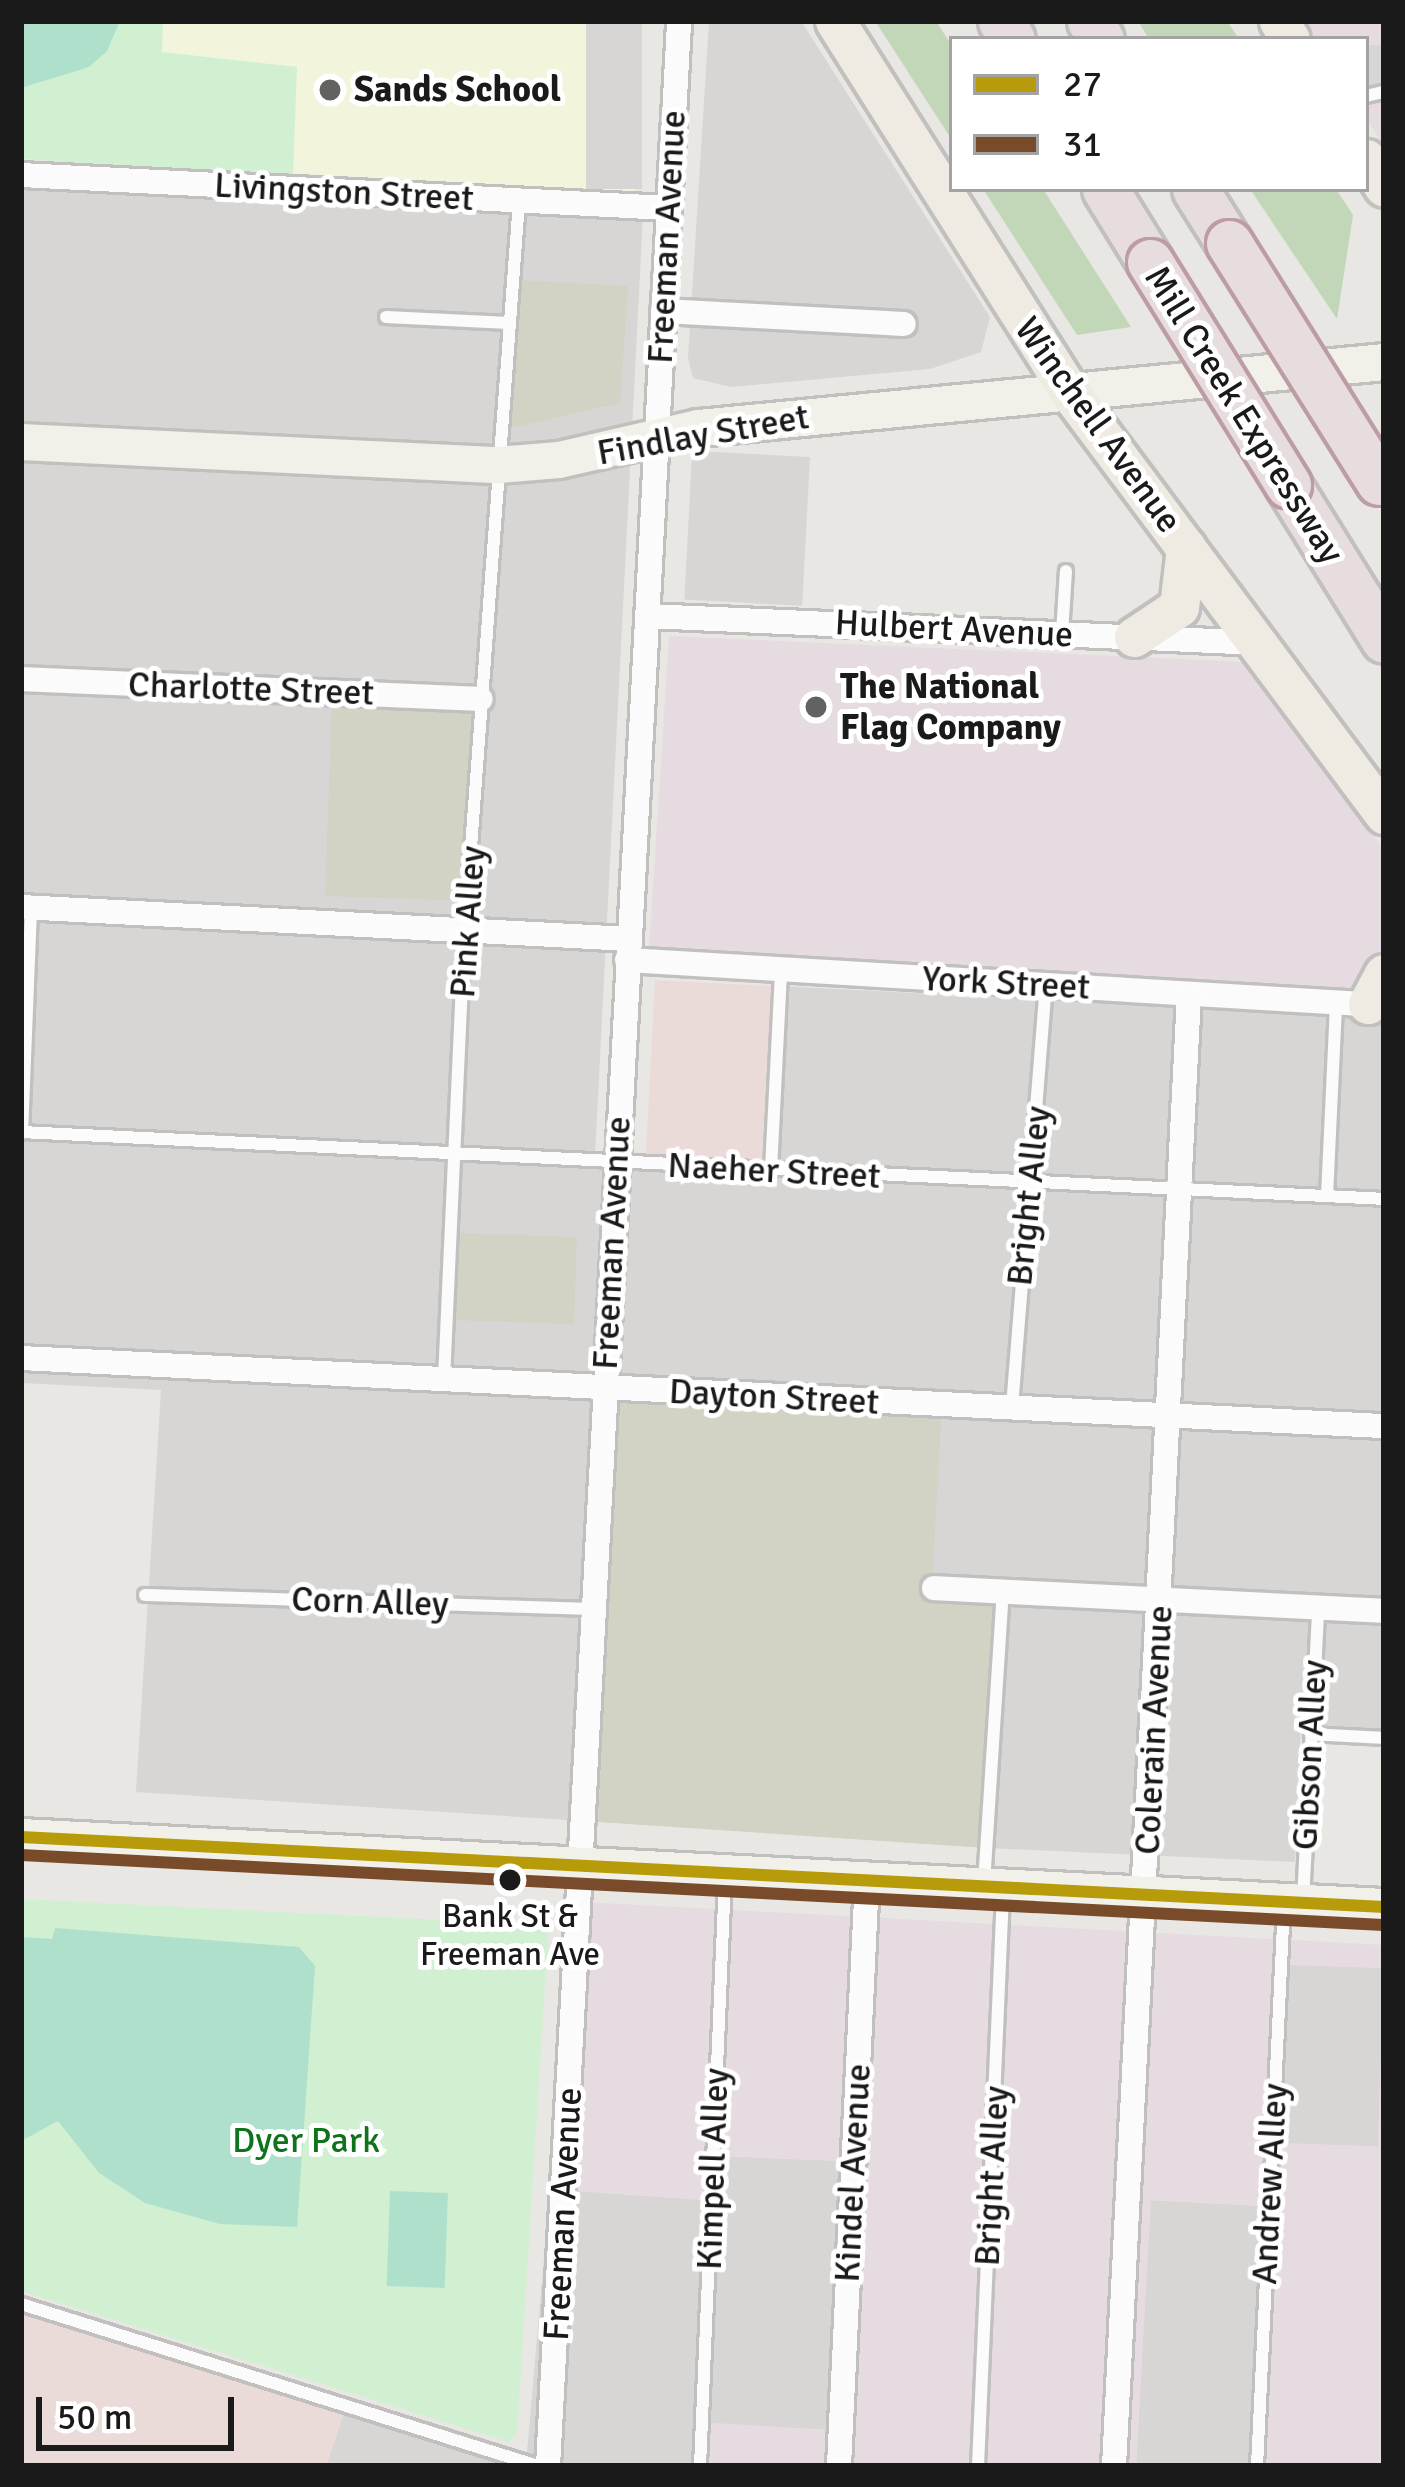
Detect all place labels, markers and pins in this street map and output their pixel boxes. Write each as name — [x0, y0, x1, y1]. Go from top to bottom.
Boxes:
place label: Sands School — [354, 68, 561, 112]
marker: Sands School — [317, 77, 343, 103]
place label: The National Flag Company — [840, 664, 1061, 749]
marker: The National Flag Company — [803, 694, 829, 720]
marker: Bank St & Freeman Ave — [499, 1869, 521, 1891]
place label: Bank St & Freeman Ave — [420, 1897, 600, 1975]

